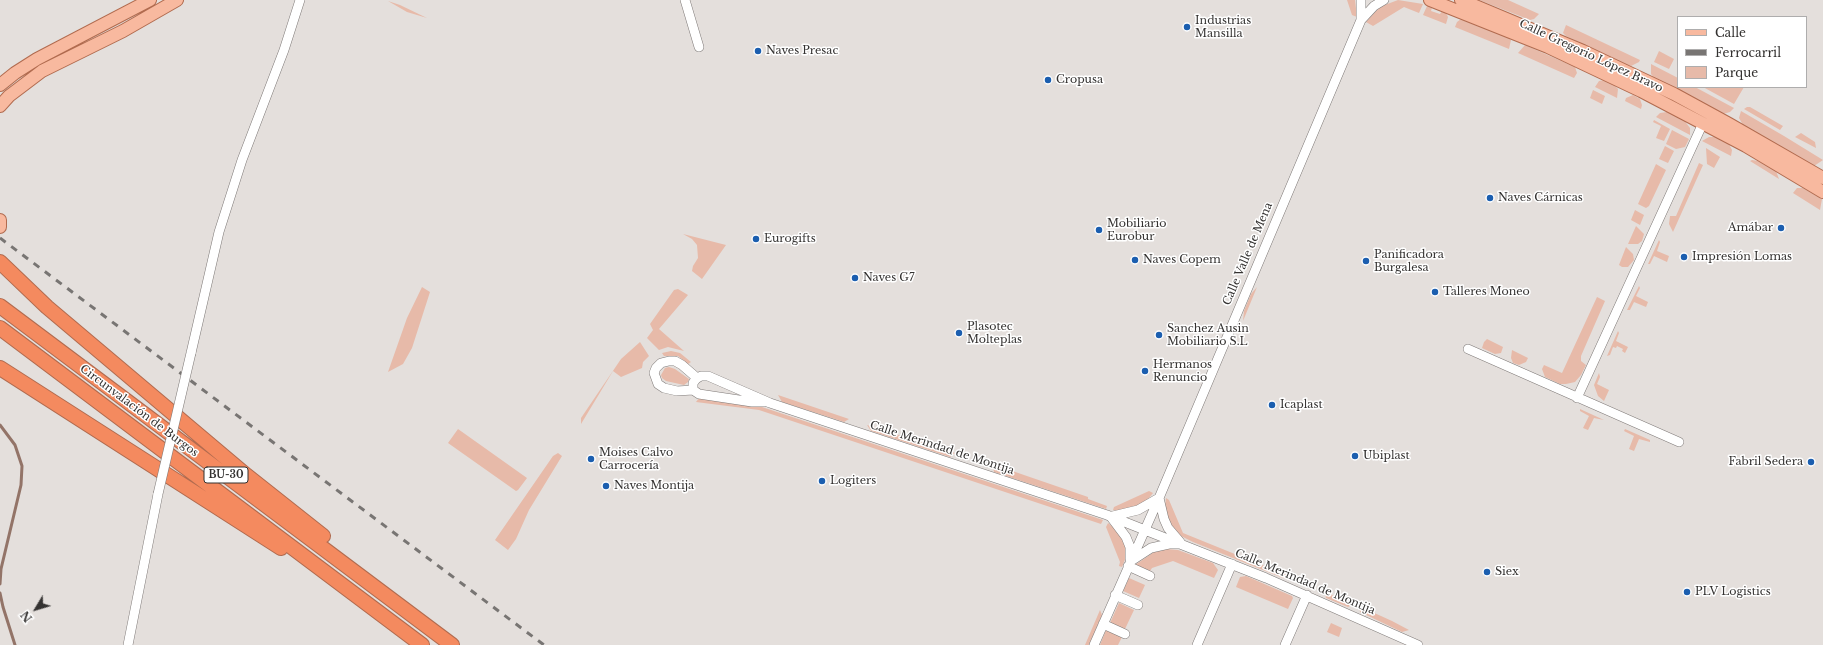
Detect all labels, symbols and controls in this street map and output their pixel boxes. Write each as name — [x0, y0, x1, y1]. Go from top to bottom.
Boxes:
place label: Industrias Mansilla — [1195, 14, 1251, 40]
legend — [1677, 16, 1807, 88]
street label: Calle Gregorio López Bravo — [1517, 17, 1665, 95]
marker: Industrias Mansilla — [1182, 22, 1192, 32]
text: Calle — [1715, 25, 1746, 40]
place label: Naves Presac — [766, 44, 838, 58]
text: Ferrocarril — [1715, 45, 1781, 60]
marker: Naves Presac — [753, 46, 763, 56]
text: Parque — [1715, 65, 1758, 80]
place label: Cropusa — [1056, 73, 1103, 87]
marker: Cropusa — [1043, 75, 1053, 85]
place label: Naves Cárnicas — [1498, 191, 1583, 205]
marker: Naves Cárnicas — [1485, 193, 1495, 203]
street label: Calle Valle de Mena — [1220, 201, 1276, 307]
place label: Mobiliario Eurobur — [1107, 217, 1166, 243]
place label: Amábar — [1728, 221, 1773, 235]
marker: Amábar — [1776, 223, 1786, 233]
marker: Mobiliario Eurobur — [1094, 225, 1104, 235]
place label: Eurogifts — [764, 232, 816, 246]
marker: Eurogifts — [751, 234, 761, 244]
place label: Panificadora Burgalesa — [1374, 248, 1444, 274]
place label: Impresión Lomas — [1692, 250, 1792, 264]
marker: Impresión Lomas — [1679, 252, 1689, 262]
place label: Naves Copem — [1143, 253, 1221, 267]
marker: Naves Copem — [1130, 255, 1140, 265]
marker: Panificadora Burgalesa — [1361, 256, 1371, 266]
place label: Naves G7 — [863, 271, 914, 285]
marker: Naves G7 — [850, 273, 860, 283]
place label: Talleres Moneo — [1443, 285, 1530, 299]
marker: Talleres Moneo — [1430, 287, 1440, 297]
place label: Plasotec Molteplas — [967, 320, 1022, 346]
place label: Sanchez Ausin Mobiliario S.L — [1167, 322, 1249, 348]
marker: Plasotec Molteplas — [954, 328, 964, 338]
marker: Sanchez Ausin Mobiliario S.L — [1154, 330, 1164, 340]
place label: Hermanos Renuncio — [1153, 358, 1212, 384]
street label: Circunvalación de Burgos — [77, 362, 201, 460]
marker: Hermanos Renuncio — [1140, 366, 1150, 376]
place label: Icaplast — [1280, 398, 1323, 412]
marker: Icaplast — [1267, 400, 1277, 410]
street label: Calle Merindad de Montija — [868, 418, 1016, 478]
place label: Moises Calvo Carrocería — [599, 446, 673, 472]
place label: Ubiplast — [1363, 449, 1410, 463]
marker: Ubiplast — [1350, 451, 1360, 461]
marker: Moises Calvo Carrocería — [586, 454, 596, 464]
place label: Fabril Sedera — [1729, 455, 1803, 469]
marker: Fabril Sedera — [1806, 457, 1816, 467]
road number: BU-30 — [204, 467, 248, 483]
place label: Logiters — [830, 474, 876, 488]
marker: Logiters — [817, 476, 827, 486]
place label: Naves Montija — [614, 479, 694, 493]
marker: Naves Montija — [601, 481, 611, 491]
street label: Calle Merindad de Montija — [1233, 546, 1377, 618]
place label: Siex — [1495, 565, 1519, 579]
marker: Siex — [1482, 567, 1492, 577]
place label: PLV Logistics — [1695, 585, 1771, 599]
marker: PLV Logistics — [1682, 587, 1692, 597]
north arrow — [16, 589, 56, 629]
text: N — [18, 608, 35, 625]

